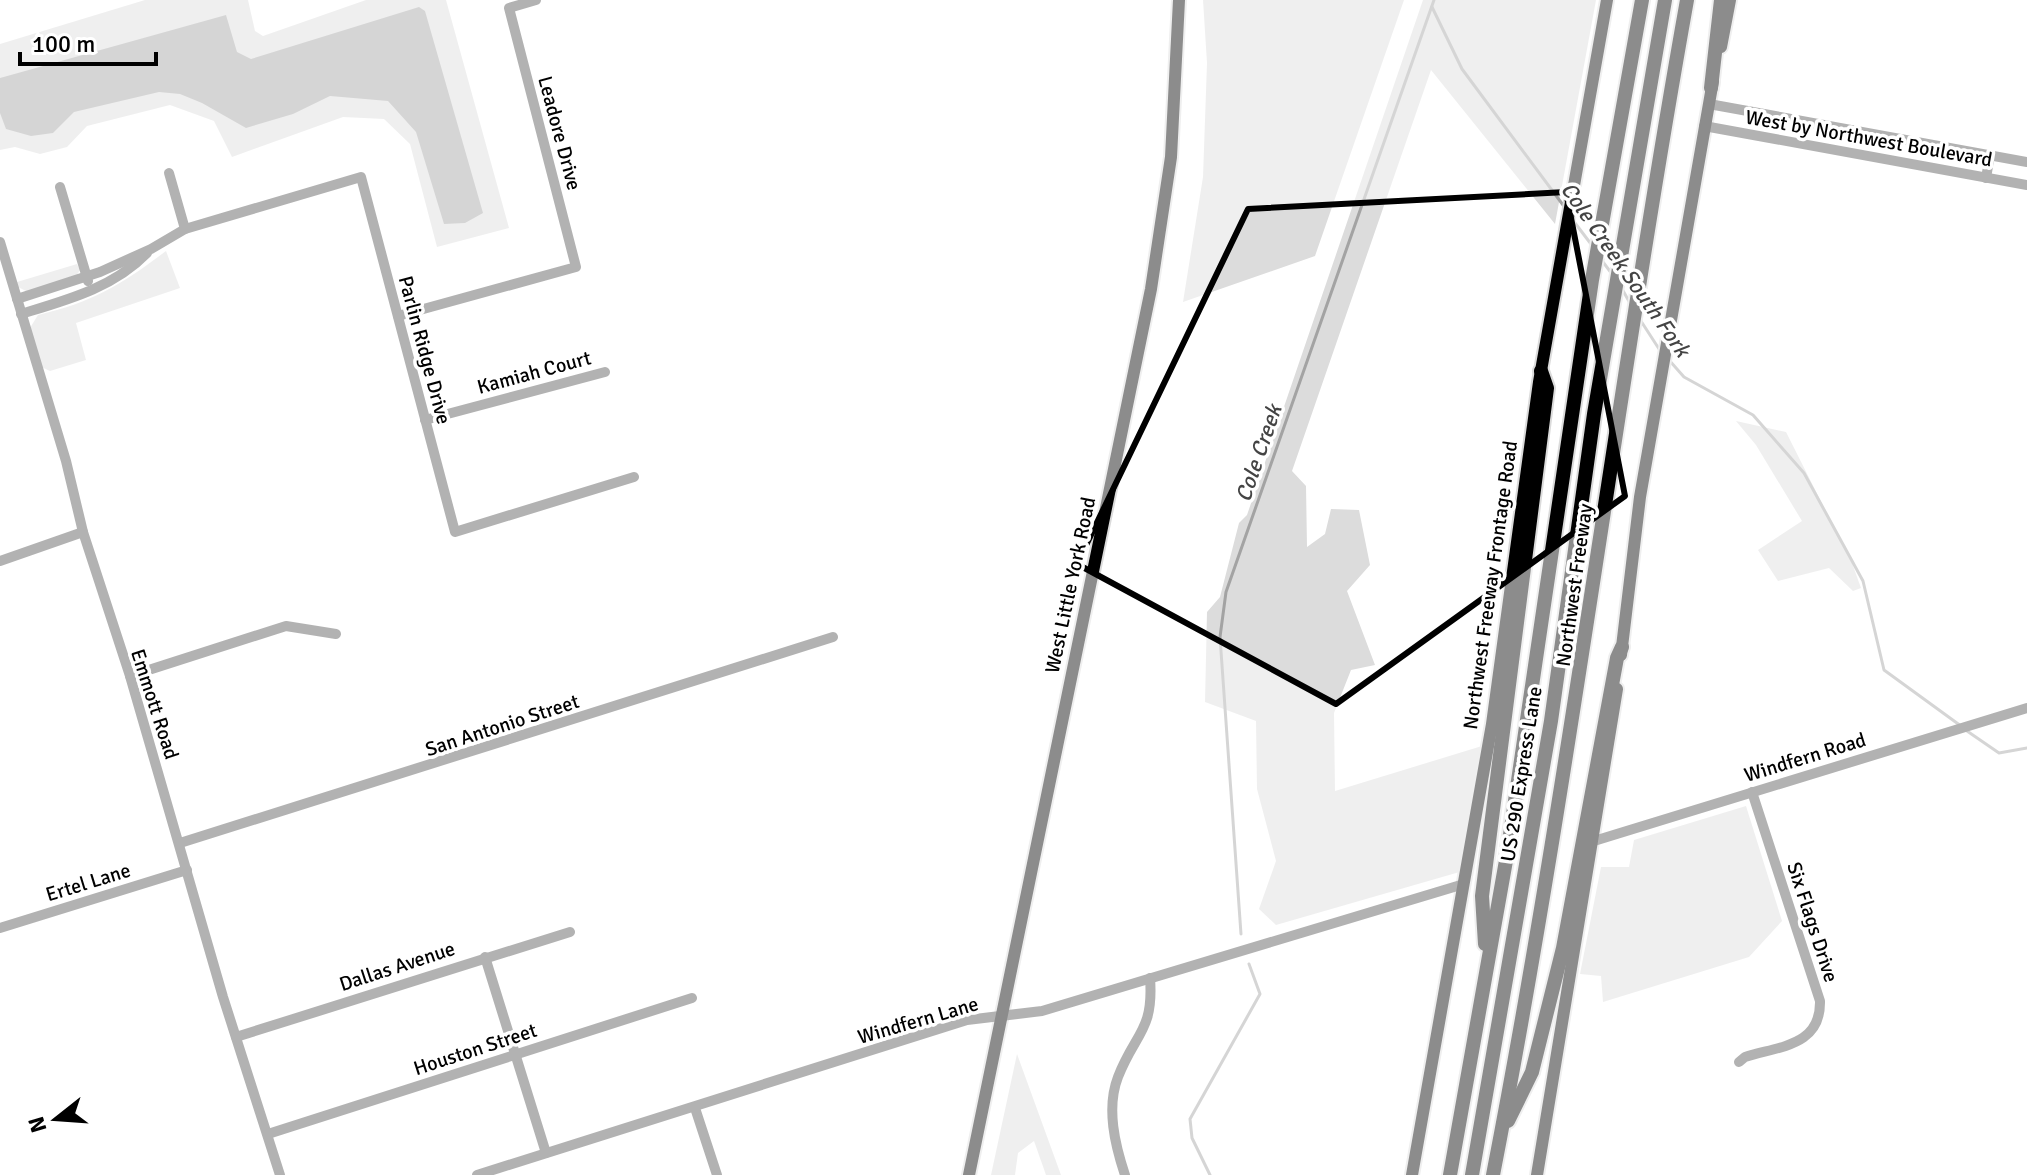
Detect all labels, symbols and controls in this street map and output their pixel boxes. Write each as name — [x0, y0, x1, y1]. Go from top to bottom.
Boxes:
scale bar — [20, 16, 156, 66]
text: 100 m — [32, 29, 95, 59]
street label: Leadore Drive — [532, 73, 587, 193]
street label: West by Northwest Boulevard — [1744, 104, 1994, 173]
water label: Cole Creek South Fork — [1555, 177, 1697, 363]
street label: Parlin Ridge Drive — [393, 273, 456, 427]
street label: Kamiah Court — [474, 345, 594, 400]
water label: Cole Creek — [1229, 399, 1288, 505]
street label: Northwest Freeway Frontage Road — [1458, 439, 1523, 731]
street label: West Little York Road — [1040, 495, 1101, 676]
street label: Northwest Freeway — [1551, 502, 1598, 668]
street label: Emmott Road — [125, 646, 184, 763]
street label: US 290 Express Lane — [1495, 685, 1548, 863]
street label: San Antonio Street — [422, 689, 582, 762]
street label: Windfern Road — [1741, 727, 1869, 788]
street label: Ertel Lane — [43, 858, 134, 907]
street label: Six Flags Drive — [1781, 859, 1844, 985]
street label: Dallas Avenue — [336, 936, 458, 997]
street label: Windfern Lane — [855, 991, 981, 1050]
street label: Houston Street — [410, 1018, 540, 1081]
north arrow — [16, 1079, 96, 1159]
text: N — [22, 1113, 53, 1136]

